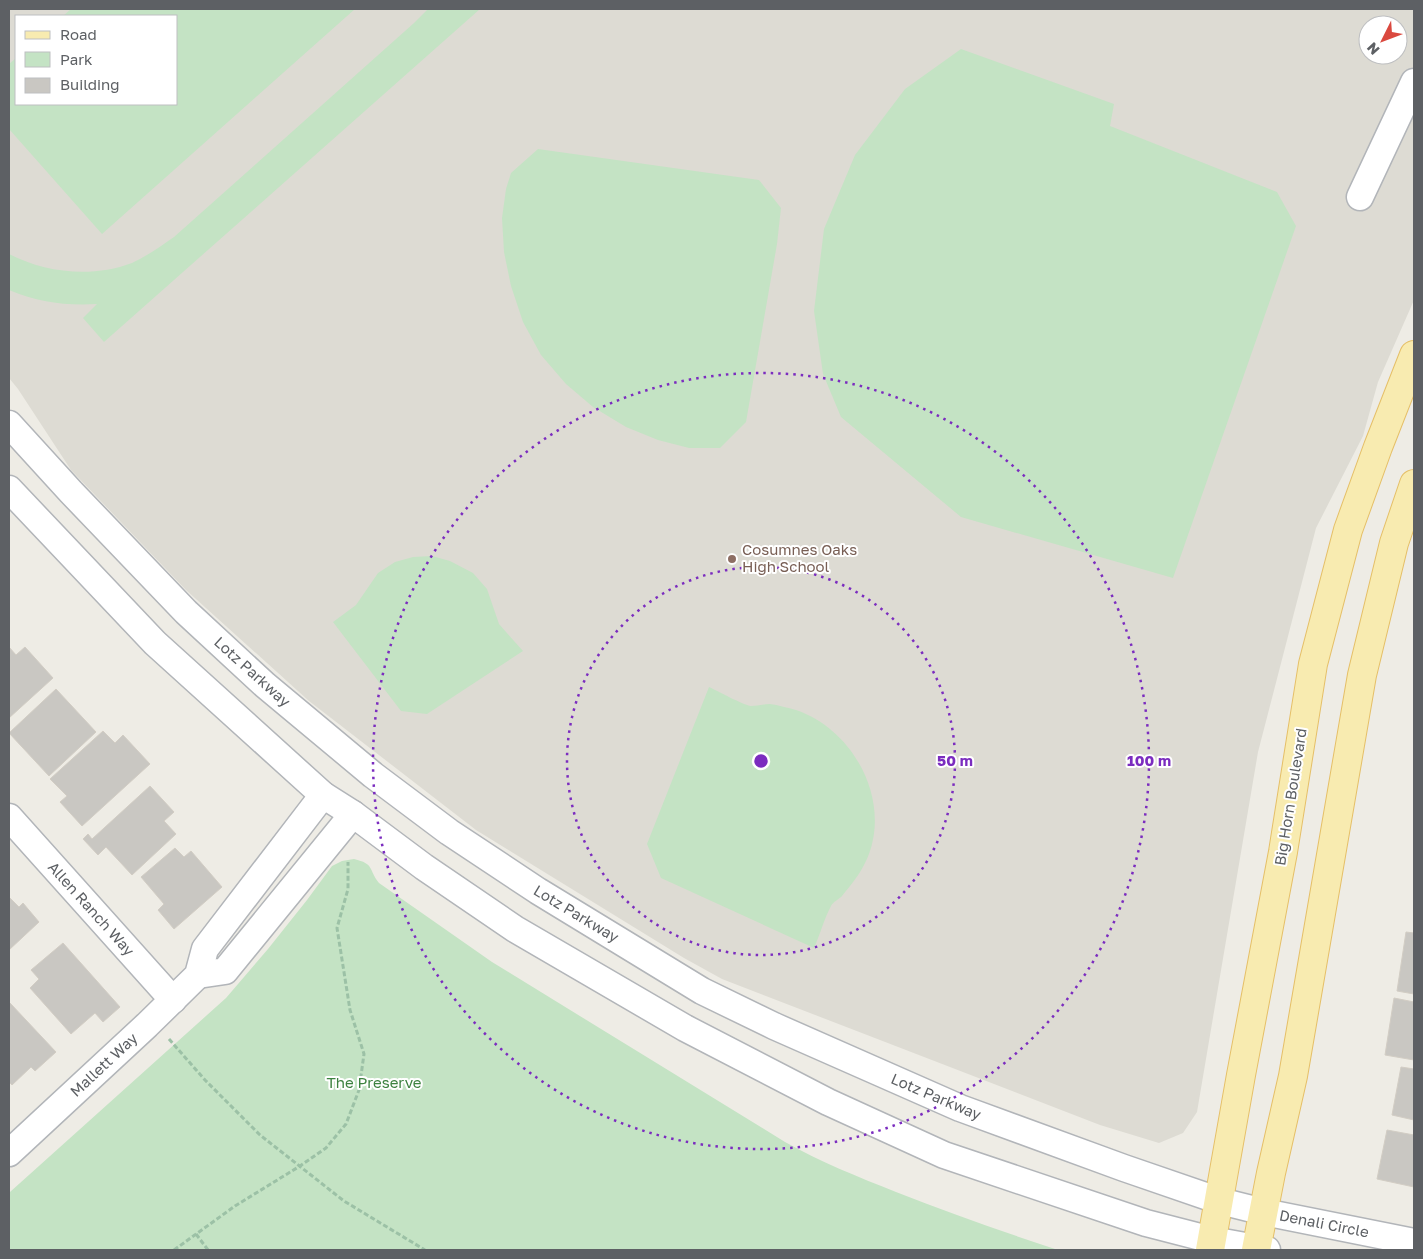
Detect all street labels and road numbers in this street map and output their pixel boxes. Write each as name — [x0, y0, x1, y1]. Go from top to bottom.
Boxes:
street label: Lotz Parkway — [211, 632, 295, 711]
street label: Big Horn Boulevard — [1270, 727, 1310, 867]
street label: Allen Ranch Way — [45, 858, 139, 959]
street label: Lotz Parkway — [531, 881, 623, 946]
street label: Mallett Way — [66, 1028, 141, 1100]
street label: Lotz Parkway — [889, 1069, 985, 1123]
street label: Denali Circle — [1278, 1206, 1371, 1241]

